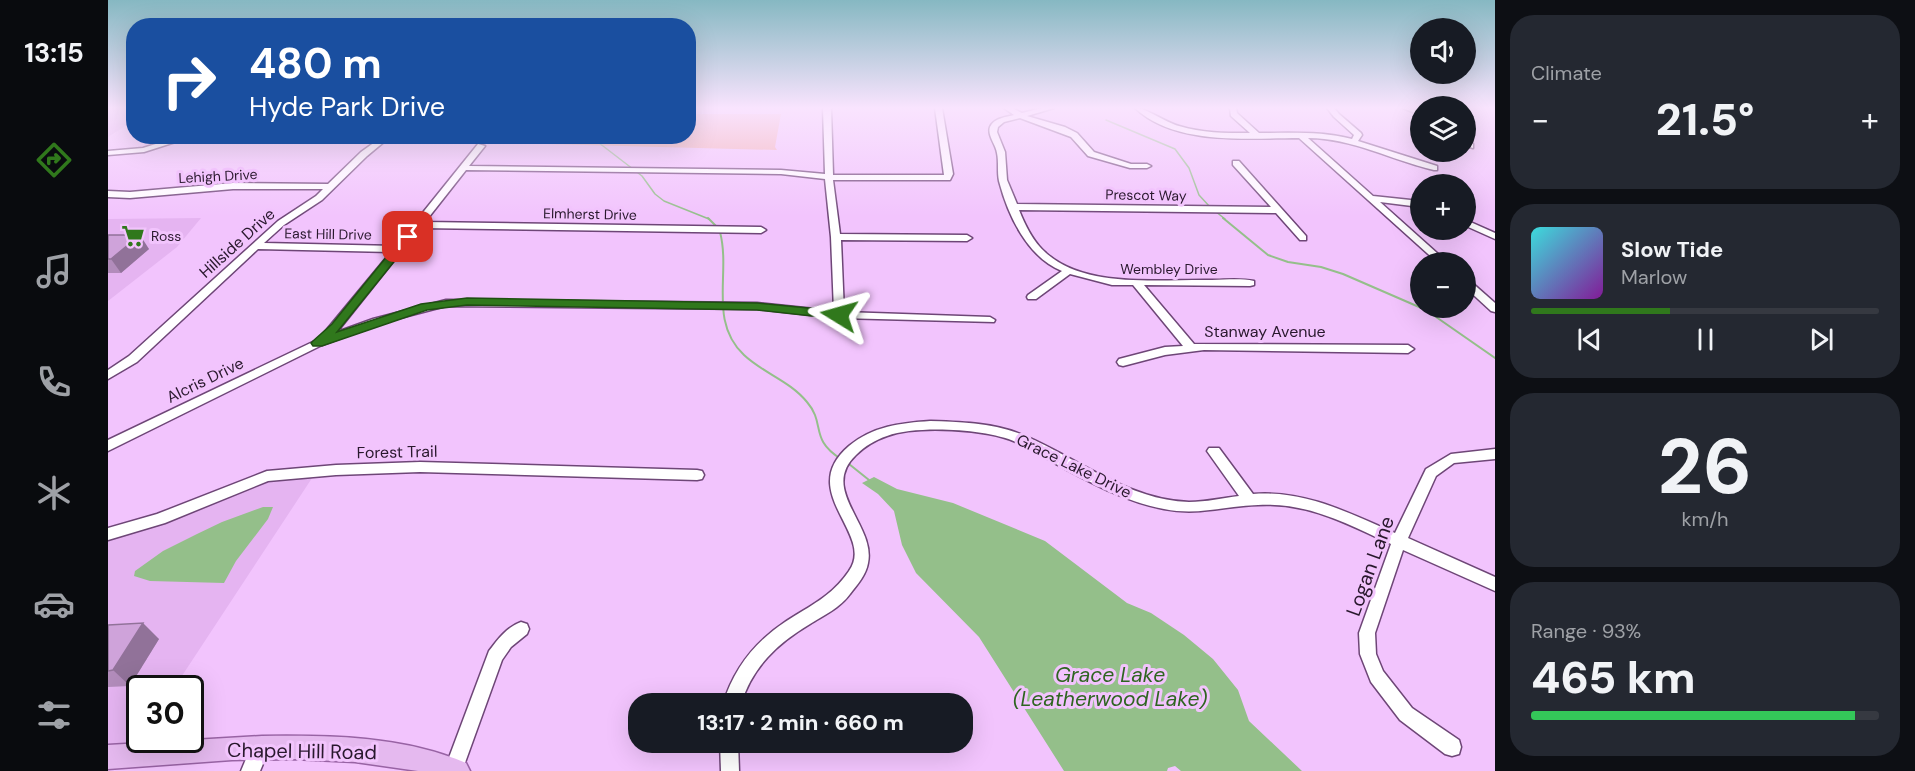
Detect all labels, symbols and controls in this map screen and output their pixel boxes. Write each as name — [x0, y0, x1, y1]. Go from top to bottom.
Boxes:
map controls — [1410, 18, 1476, 318]
button: sound — [1410, 18, 1476, 84]
text: 13:15 — [24, 35, 84, 70]
text: 480 m — [249, 36, 382, 91]
icon: right — [150, 42, 228, 120]
text: Climate — [1531, 60, 1602, 86]
text: Hyde Park Drive — [249, 89, 445, 124]
text: 21.5° — [1656, 90, 1754, 149]
button: layers — [1410, 96, 1476, 162]
text: − — [1531, 98, 1549, 141]
text: + — [1861, 98, 1879, 141]
icon: directions — [33, 139, 75, 181]
street label: Lehigh Drive — [178, 165, 258, 187]
button: + — [1410, 174, 1476, 240]
street label: Prescot Way — [1105, 185, 1187, 205]
street label: Hillside Drive — [195, 203, 279, 283]
street label: Elmherst Drive — [543, 204, 637, 224]
pin — [382, 211, 433, 262]
icon: arrive — [391, 220, 424, 253]
supermarket icon: Ross — [120, 223, 146, 249]
street label: East Hill Drive — [284, 224, 372, 244]
place label: Ross — [151, 227, 181, 245]
text: Slow Tide — [1621, 235, 1723, 264]
icon: music — [33, 250, 75, 292]
button: − — [1410, 252, 1476, 318]
street label: Wembley Drive — [1120, 260, 1218, 278]
text: Marlow — [1621, 264, 1687, 290]
position arrow — [807, 283, 871, 347]
street label: Stanway Avenue — [1204, 321, 1326, 342]
icon: previous — [1573, 323, 1606, 356]
icon: pause — [1689, 323, 1722, 356]
icon: next — [1805, 323, 1838, 356]
street label: Alcris Drive — [163, 352, 247, 408]
icon: phone — [33, 361, 75, 403]
text: 26 — [1658, 416, 1752, 517]
street label: Grace Lake Drive — [1013, 429, 1135, 503]
street label: Forest Trail — [356, 441, 438, 463]
icon: climate — [33, 472, 75, 514]
text: km/h — [1681, 506, 1729, 532]
street label: Logan Lane — [1340, 512, 1400, 620]
icon: car — [33, 583, 75, 625]
text: Range · 93% — [1531, 618, 1641, 644]
text: 465 km — [1531, 648, 1696, 707]
water label: Grace Lake (Leatherwood Lake) — [1013, 661, 1207, 713]
speed limit sign: 30 — [126, 675, 204, 753]
icon: filters — [33, 694, 75, 736]
text: 13:17 · 2 min · 660 m — [697, 708, 904, 737]
street label: Chapel Hill Road — [227, 737, 377, 765]

